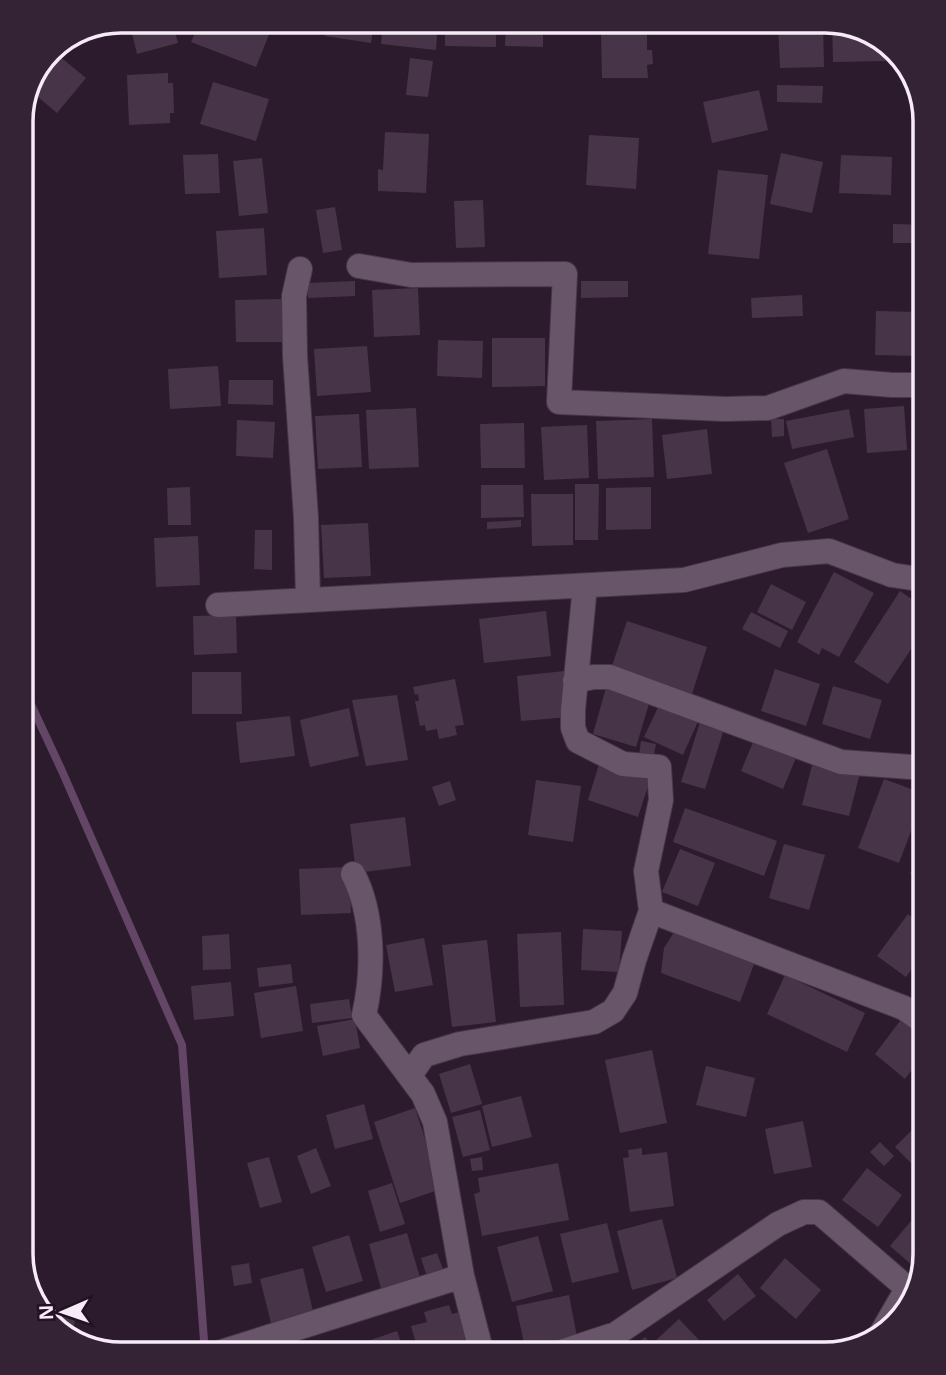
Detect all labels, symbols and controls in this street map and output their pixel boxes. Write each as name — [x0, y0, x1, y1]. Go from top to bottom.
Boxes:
north arrow — [28, 1277, 98, 1347]
text: N — [33, 1304, 59, 1321]

